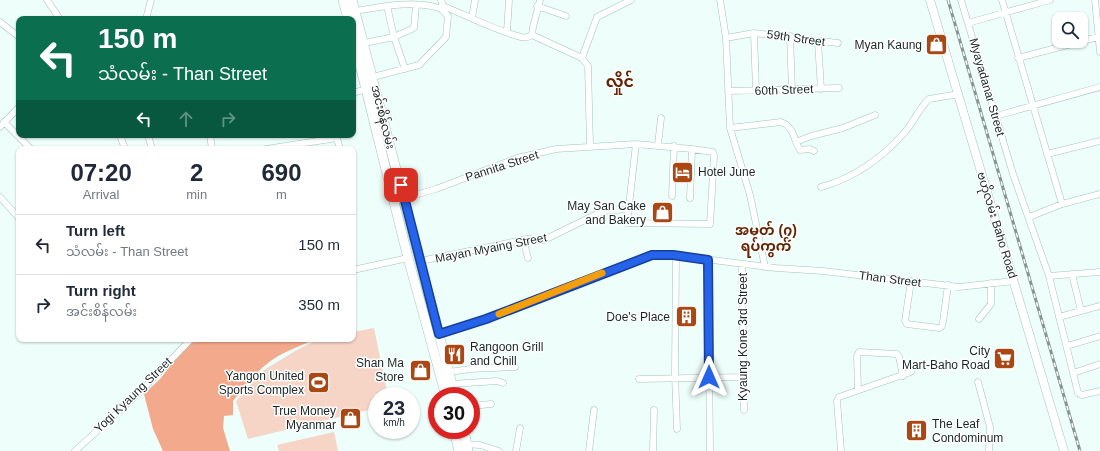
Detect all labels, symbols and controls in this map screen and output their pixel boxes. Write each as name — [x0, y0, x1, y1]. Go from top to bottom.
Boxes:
map controls — [1052, 12, 1088, 48]
button: search — [1052, 12, 1088, 48]
text: 150 m — [98, 23, 177, 54]
street label: 59th Street — [766, 27, 827, 49]
icon: left — [32, 32, 84, 84]
shop icon: Myan Kaung — [924, 32, 950, 58]
street label: Myayadanar Street — [966, 36, 1008, 138]
place label: Myan Kaung — [855, 38, 922, 52]
text: သံလမ်း - Than Street — [98, 64, 267, 84]
district label: လှိုင် — [606, 70, 634, 95]
street label: 60th Street — [754, 82, 814, 98]
street label: အင်းစိန်လမ်း — [365, 83, 400, 151]
icon: left — [133, 108, 155, 130]
icon: ahead — [175, 108, 197, 130]
icon: right — [217, 108, 239, 130]
street label: Pannita Street — [464, 147, 541, 184]
text: 07:20 — [70, 159, 132, 186]
text: 2 — [190, 159, 203, 186]
text: 690 — [262, 159, 302, 186]
hotel icon: Hotel June — [670, 159, 696, 185]
place label: Hotel June — [698, 165, 756, 179]
pin — [384, 168, 418, 202]
street label: ဗဟိုလမ်း Baho Road — [971, 169, 1022, 281]
icon: arrive — [390, 174, 412, 196]
text: Arrival — [83, 187, 120, 202]
text: min — [186, 187, 207, 202]
text: m — [276, 187, 287, 202]
place label: May San Cake and Bakery — [567, 199, 646, 227]
shop icon: May San Cake and Bakery — [649, 200, 675, 226]
district label: အမှတ် (၇) ရပ်ကွက် — [735, 220, 797, 258]
text: Turn left — [66, 222, 125, 239]
street label: Mayan Myaing Street — [434, 230, 549, 266]
icon: left — [32, 234, 54, 256]
text: 150 m — [298, 236, 340, 253]
text: သံလမ်း - Than Street — [66, 244, 188, 259]
street label: Than Street — [858, 268, 923, 290]
street label: Kyaung Kone 3rd Street — [736, 272, 750, 401]
text: Turn right — [66, 282, 136, 299]
icon: right — [32, 294, 54, 316]
text: 350 m — [298, 296, 340, 313]
text: အင်းစိန်လမ်း — [66, 304, 137, 319]
building icon: Doe's Place — [673, 304, 699, 330]
place label: Doe's Place — [606, 310, 670, 324]
place label: Rangoon Grill and Chill — [470, 340, 543, 368]
restaurant icon: Rangoon Grill and Chill — [441, 341, 467, 367]
place label: City Mart-Baho Road — [902, 344, 990, 372]
supermarket icon: City Mart-Baho Road — [992, 345, 1018, 371]
street label: Yogi Kyaung Street — [91, 354, 175, 436]
place label: Shan Ma Store — [356, 356, 404, 384]
position arrow — [688, 356, 730, 398]
shop icon: Shan Ma Store — [407, 357, 433, 383]
place label: Yangon United Sports Complex — [219, 369, 304, 397]
sports icon: Yangon United Sports Complex — [306, 370, 332, 396]
speed limit sign: 30 — [428, 387, 480, 439]
text: 23 — [383, 397, 405, 419]
place label: True Money Myanmar — [272, 404, 336, 432]
shop icon: True Money Myanmar — [338, 405, 364, 431]
text: km/h — [383, 417, 405, 428]
place label: The Leaf Condominum — [932, 417, 1003, 445]
building icon: The Leaf Condominum — [904, 418, 930, 444]

